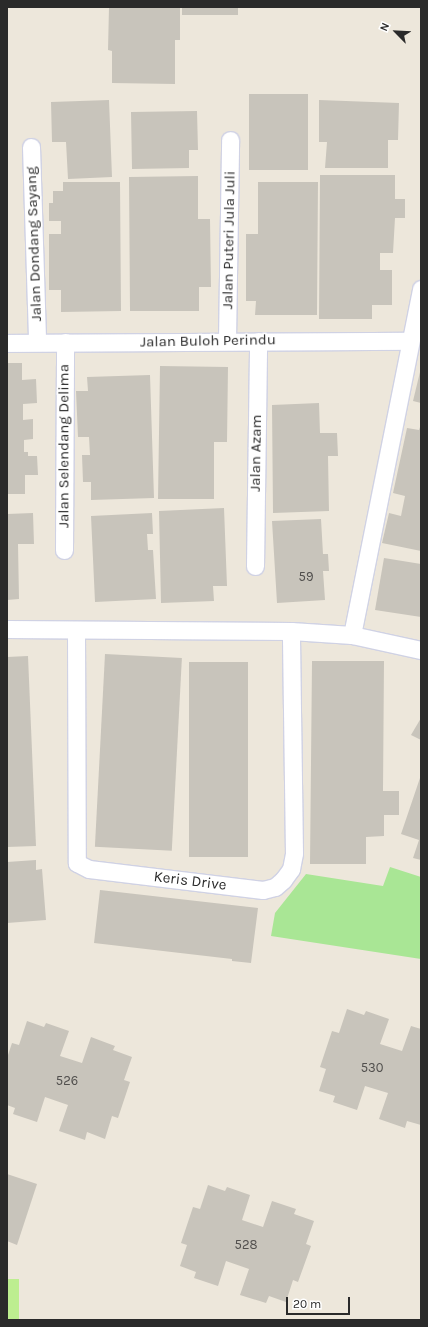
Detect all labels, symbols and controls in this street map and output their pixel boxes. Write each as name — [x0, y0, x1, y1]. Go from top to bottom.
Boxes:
north arrow — [376, 12, 416, 52]
text: N — [377, 21, 392, 33]
street label: Jalan Dondang Sayang — [22, 166, 46, 322]
street label: Jalan Puteri Jula Juli — [219, 171, 239, 309]
street label: Jalan Buloh Perindu — [140, 331, 276, 351]
street label: Jalan Selendang Delima — [55, 364, 73, 528]
street label: Jalan Azam — [246, 414, 266, 492]
house number: 59 — [299, 569, 313, 585]
street label: Keris Drive — [153, 868, 227, 894]
house number: 530 — [361, 1060, 383, 1076]
house number: 526 — [56, 1073, 78, 1089]
house number: 528 — [235, 1237, 257, 1253]
scale bar — [288, 1289, 352, 1315]
text: 20 m — [293, 1297, 321, 1311]

